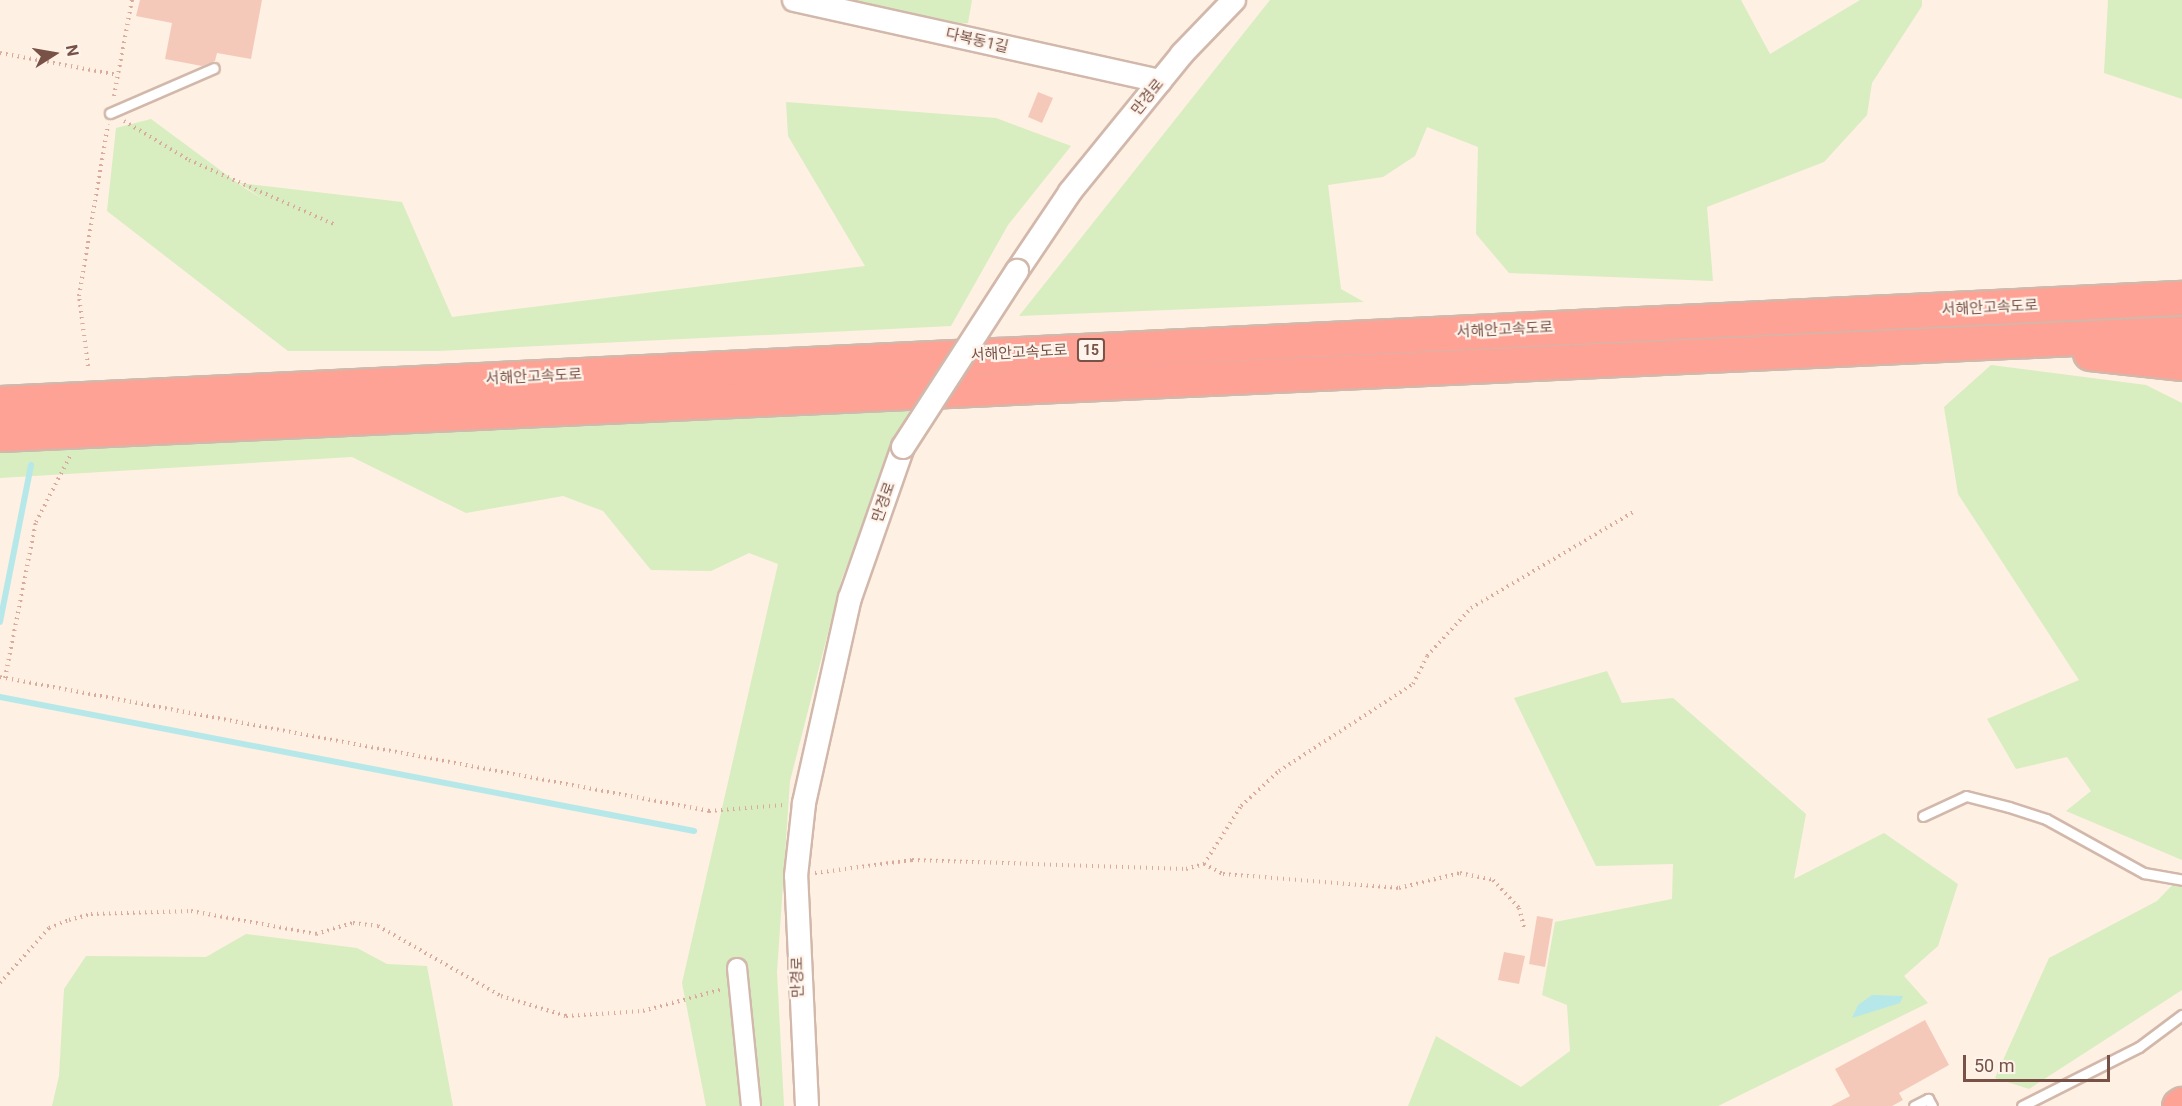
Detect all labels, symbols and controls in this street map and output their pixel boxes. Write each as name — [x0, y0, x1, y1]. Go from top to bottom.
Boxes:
north arrow — [24, 24, 84, 84]
street label: 다복동1길 — [944, 25, 1010, 57]
text: N — [62, 43, 83, 58]
street label: 만경로 — [1128, 75, 1168, 119]
street label: 서해안고속도로 — [1941, 296, 2039, 320]
street label: 서해안고속도로 — [1456, 318, 1554, 342]
road number: 15 — [1076, 339, 1106, 361]
street label: 서해안고속도로 — [970, 341, 1068, 365]
street label: 서해안고속도로 — [485, 365, 583, 389]
street label: 만경로 — [869, 479, 899, 525]
street label: 만경로 — [789, 956, 807, 998]
scale bar — [1966, 1043, 2113, 1081]
text: 50 m — [1974, 1055, 2014, 1076]

